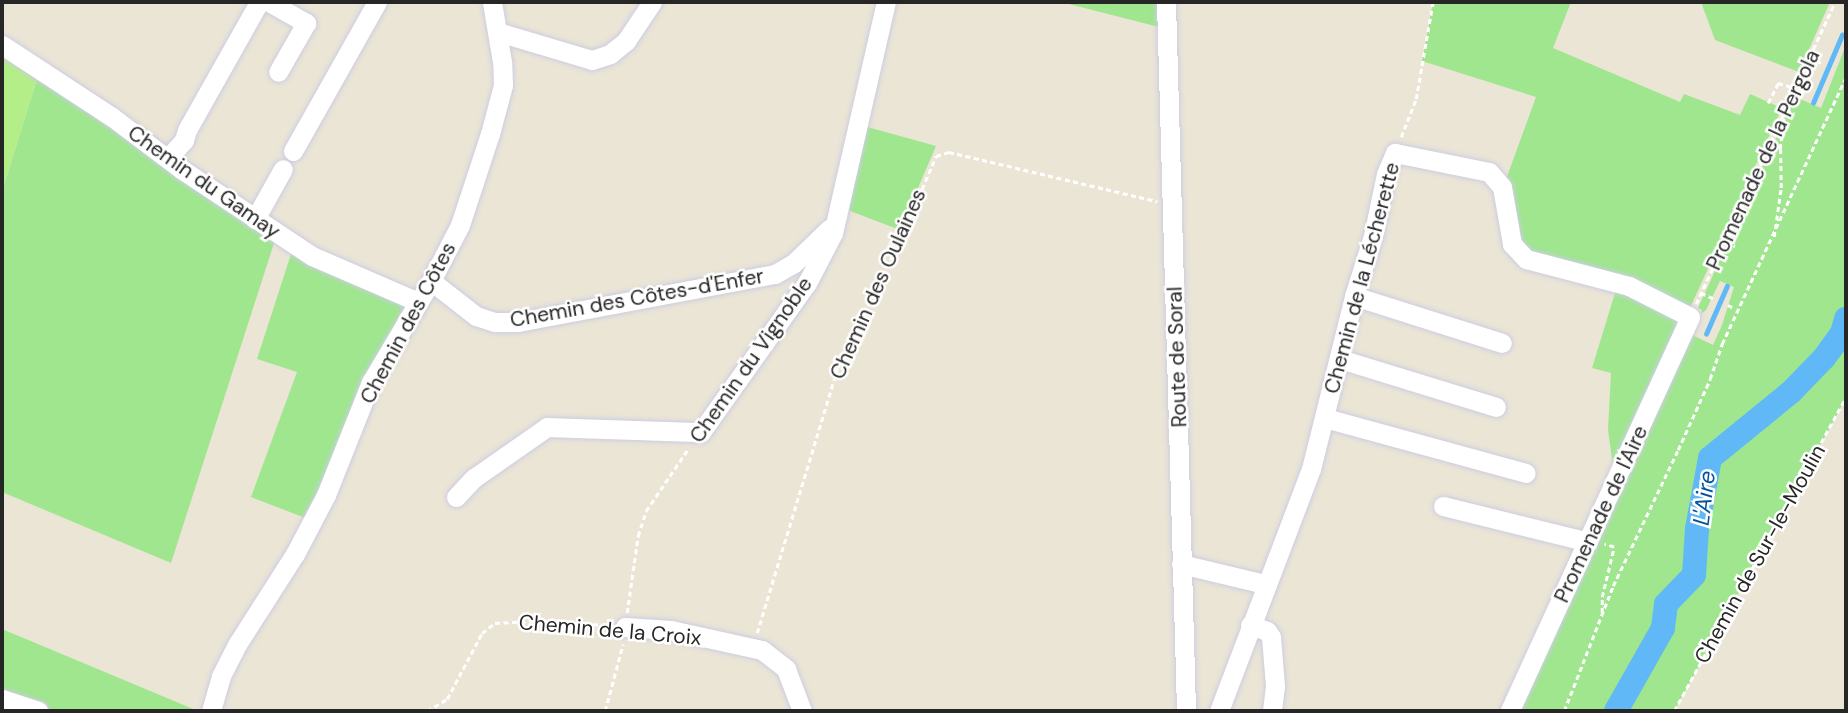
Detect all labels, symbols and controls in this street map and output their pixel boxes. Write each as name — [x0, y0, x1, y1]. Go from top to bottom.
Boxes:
street label: Promenade de la Pergola — [1701, 46, 1825, 274]
street label: Chemin du Gamay — [123, 120, 285, 244]
street label: Chemin de la Lécherette — [1319, 160, 1405, 396]
street label: Chemin des Oulaines — [825, 185, 931, 383]
street label: Chemin des Côtes — [355, 238, 461, 408]
street label: Chemin des Côtes-d'Enfer — [508, 263, 766, 333]
street label: Chemin du Vignoble — [684, 272, 818, 448]
street label: Route de Soral — [1162, 286, 1192, 428]
street label: Promenade de l'Aire — [1549, 421, 1653, 607]
street label: Chemin de Sur-le-Moulin — [1689, 440, 1831, 668]
water label: L'Aire — [1687, 469, 1721, 527]
street label: Chemin de la Croix — [518, 609, 702, 651]

